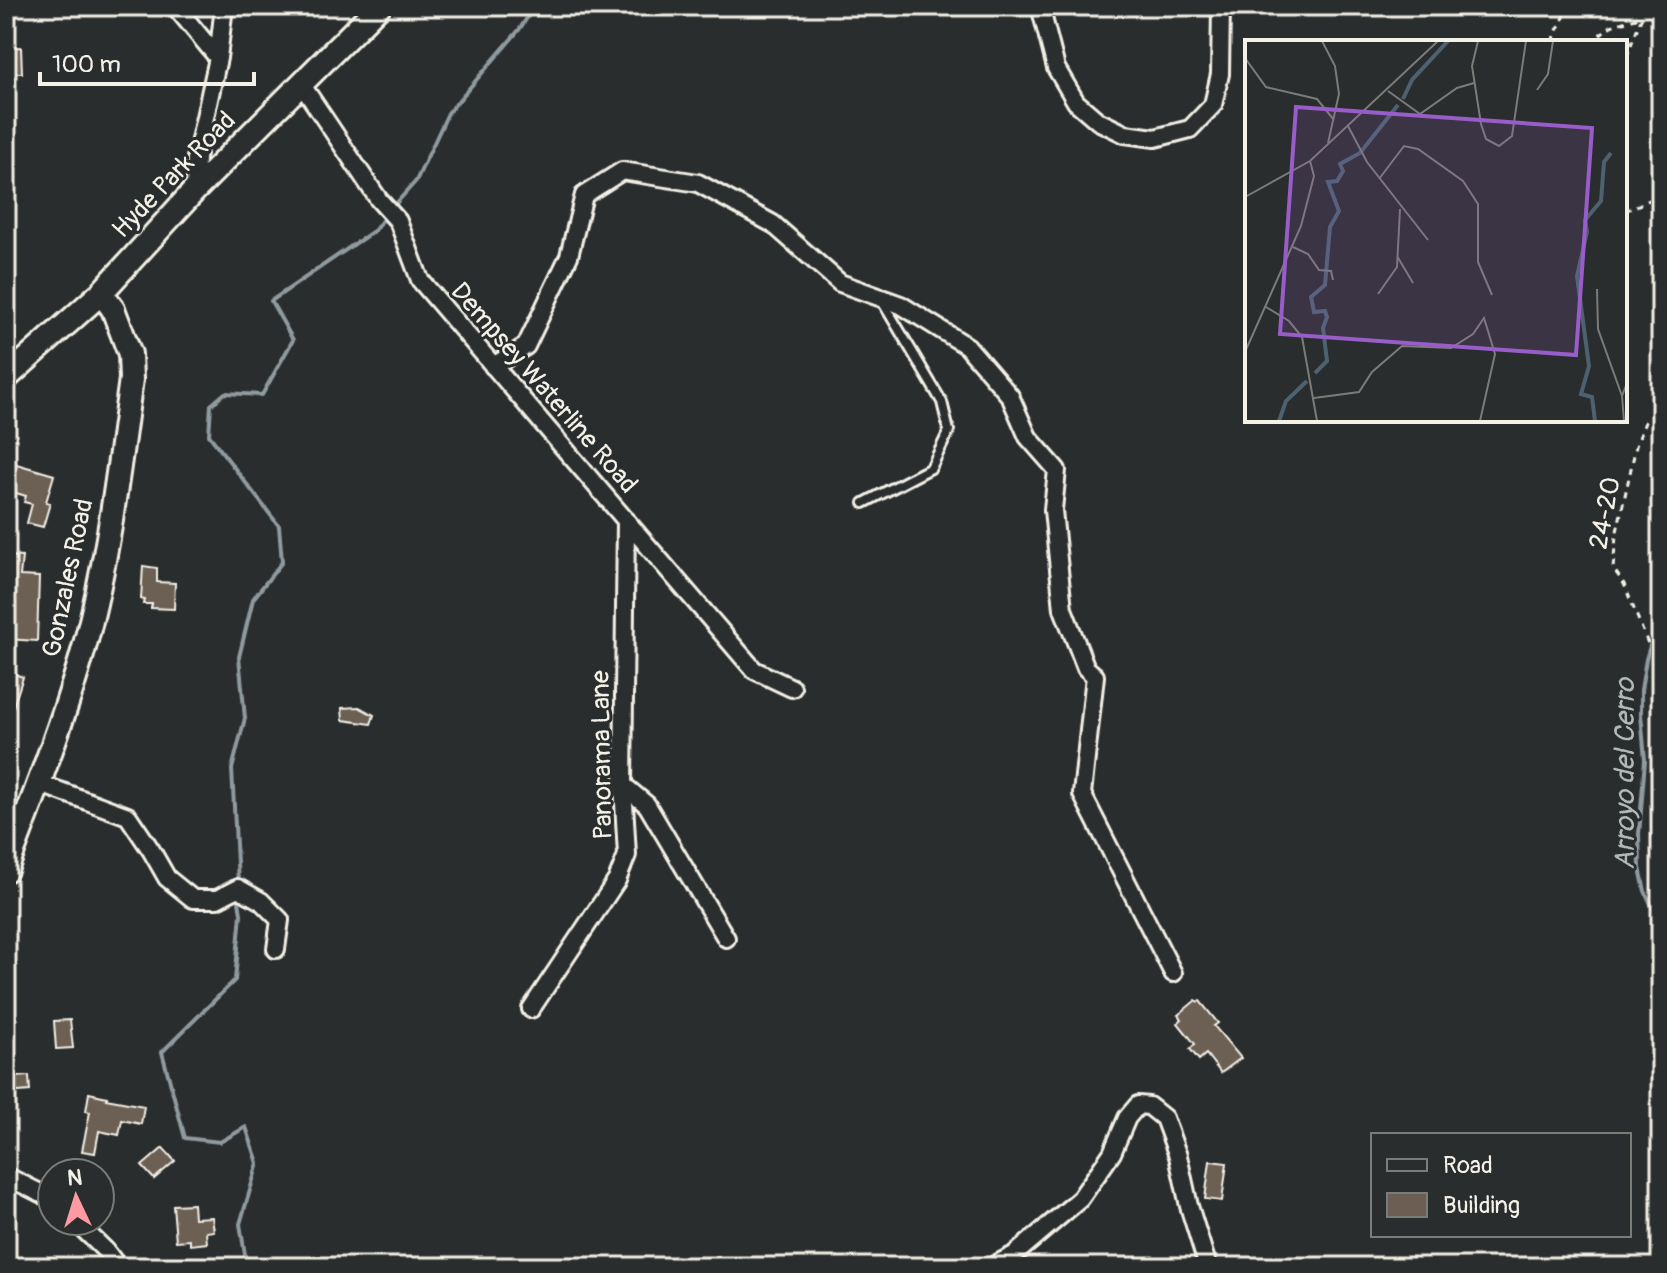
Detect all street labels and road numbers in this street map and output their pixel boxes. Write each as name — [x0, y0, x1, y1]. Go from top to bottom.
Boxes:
street label: Hyde Park Road — [106, 105, 242, 245]
street label: Dempsey Waterline Road — [444, 276, 644, 500]
street label: 24-20 — [1582, 474, 1628, 552]
street label: Gonzales Road — [36, 496, 100, 660]
street label: Panorama Lane — [585, 670, 619, 840]

